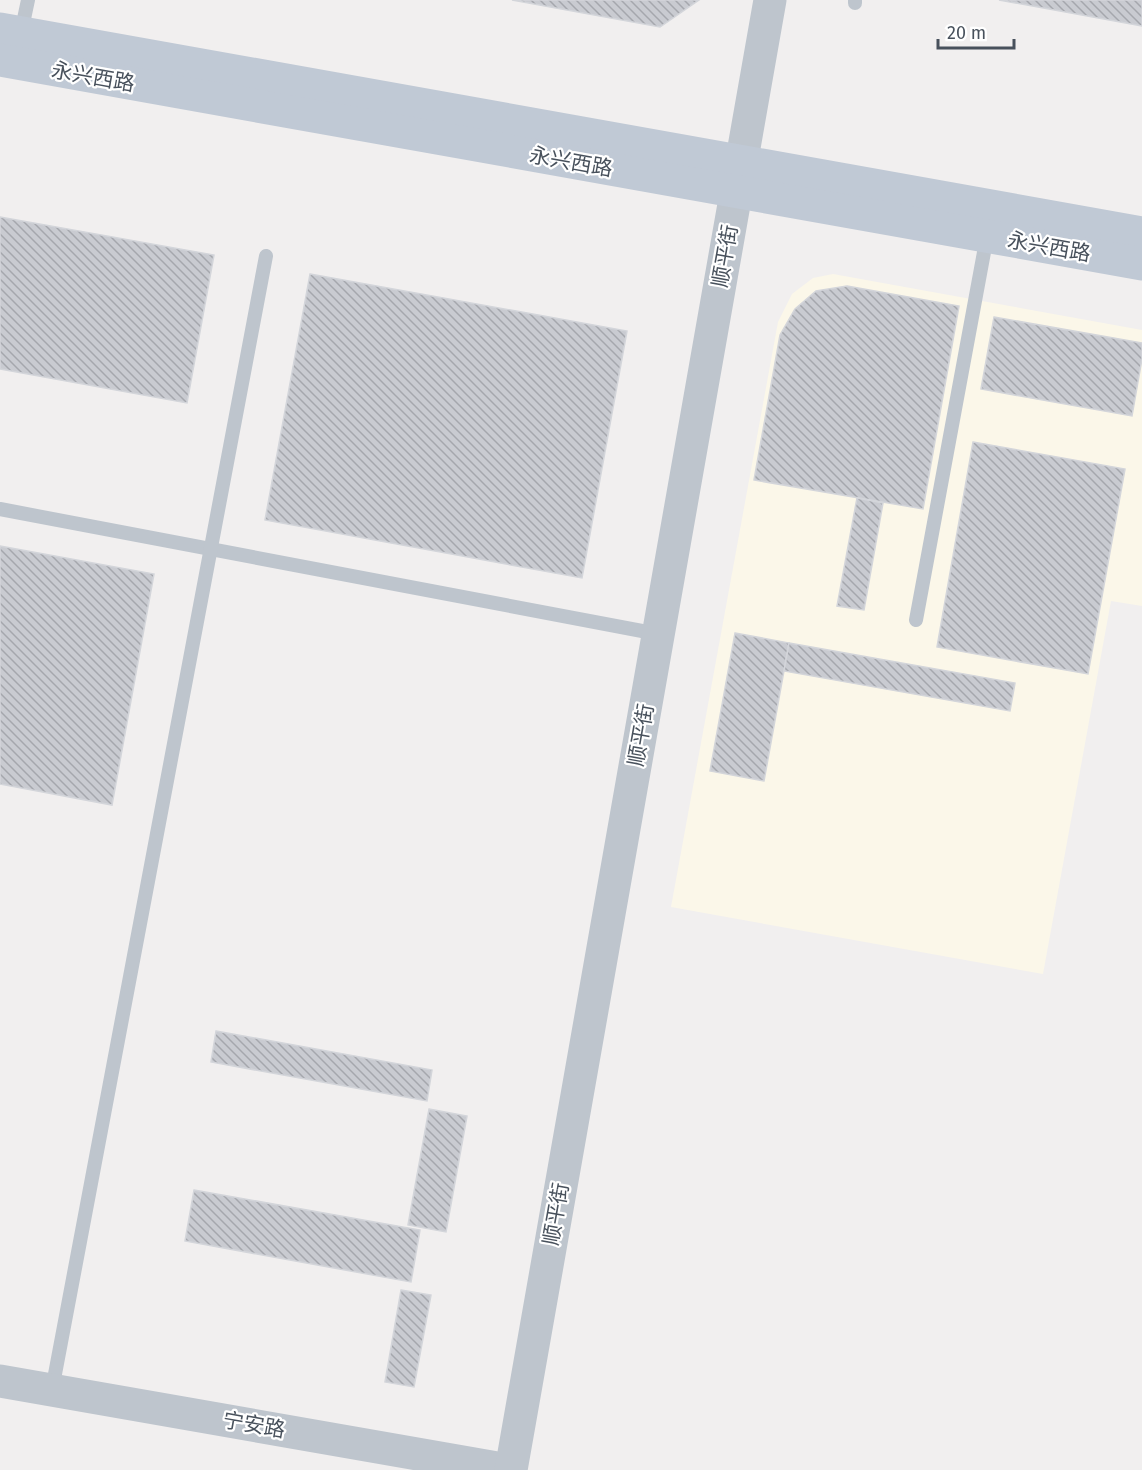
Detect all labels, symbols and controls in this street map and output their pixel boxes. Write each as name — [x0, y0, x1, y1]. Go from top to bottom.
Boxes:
scale bar — [938, 12, 1014, 50]
text: 20 m — [947, 22, 986, 44]
street label: 永兴西路 — [49, 57, 137, 97]
street label: 永兴西路 — [527, 142, 615, 182]
street label: 顺平街 — [707, 223, 743, 289]
street label: 永兴西路 — [1005, 227, 1093, 267]
street label: 顺平街 — [623, 702, 659, 768]
street label: 顺平街 — [538, 1181, 574, 1247]
street label: 宁安路 — [221, 1407, 287, 1443]

